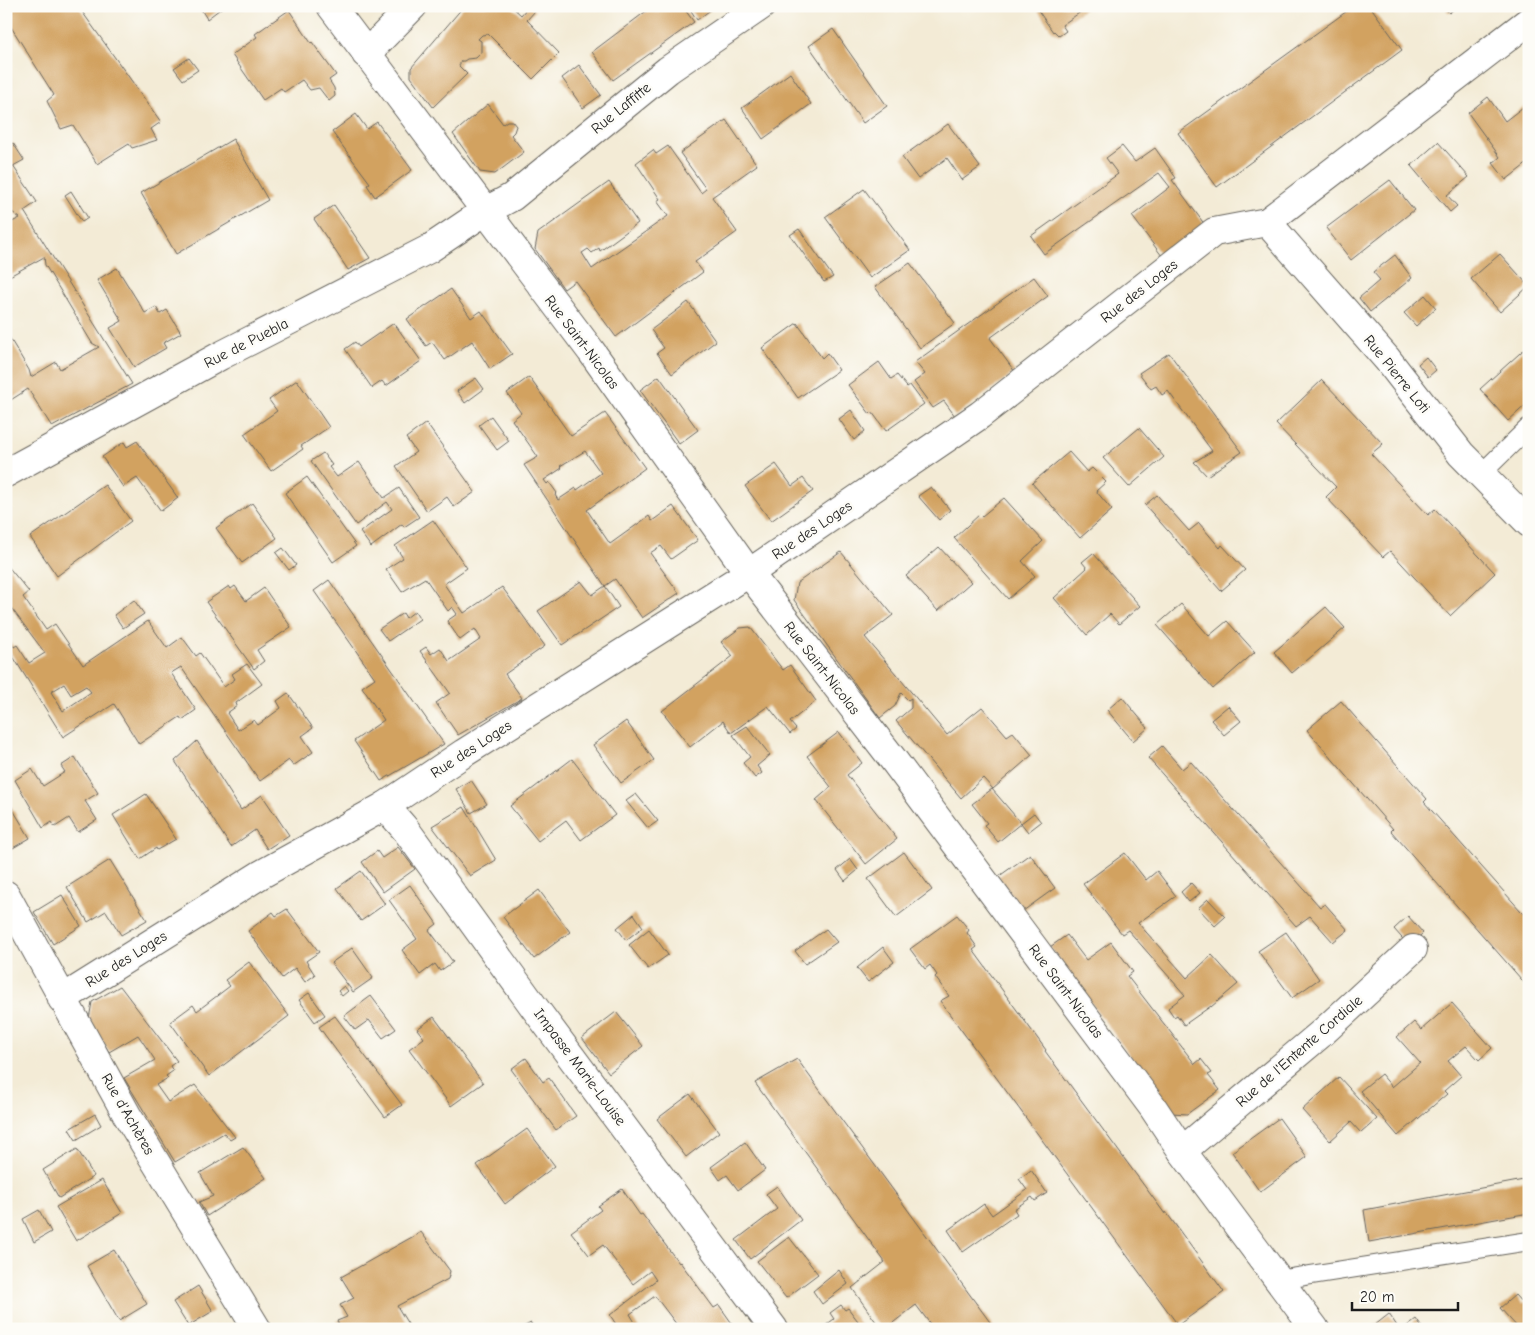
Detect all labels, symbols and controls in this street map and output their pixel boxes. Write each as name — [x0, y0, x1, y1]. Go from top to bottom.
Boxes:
street label: Rue Laffitte — [588, 78, 655, 138]
street label: Rue des Loges — [1097, 255, 1181, 327]
street label: Rue Saint-Nicolas — [541, 292, 623, 392]
street label: Rue de Puebla — [201, 314, 291, 372]
street label: Rue Pierre Loti — [1360, 331, 1434, 417]
street label: Rue des Loges — [769, 497, 855, 563]
street label: Rue Saint-Nicolas — [780, 618, 864, 718]
street label: Rue des Loges — [427, 716, 515, 782]
street label: Rue des Loges — [82, 927, 170, 991]
street label: Rue Saint-Nicolas — [1025, 941, 1107, 1041]
street label: Rue de l'Entente Cordiale — [1232, 991, 1366, 1111]
street label: Impasse Marie-Louise — [530, 1005, 630, 1130]
street label: Rue d'Achères — [97, 1070, 159, 1158]
scale bar — [1352, 1280, 1459, 1312]
text: 20 m — [1360, 1288, 1394, 1306]

